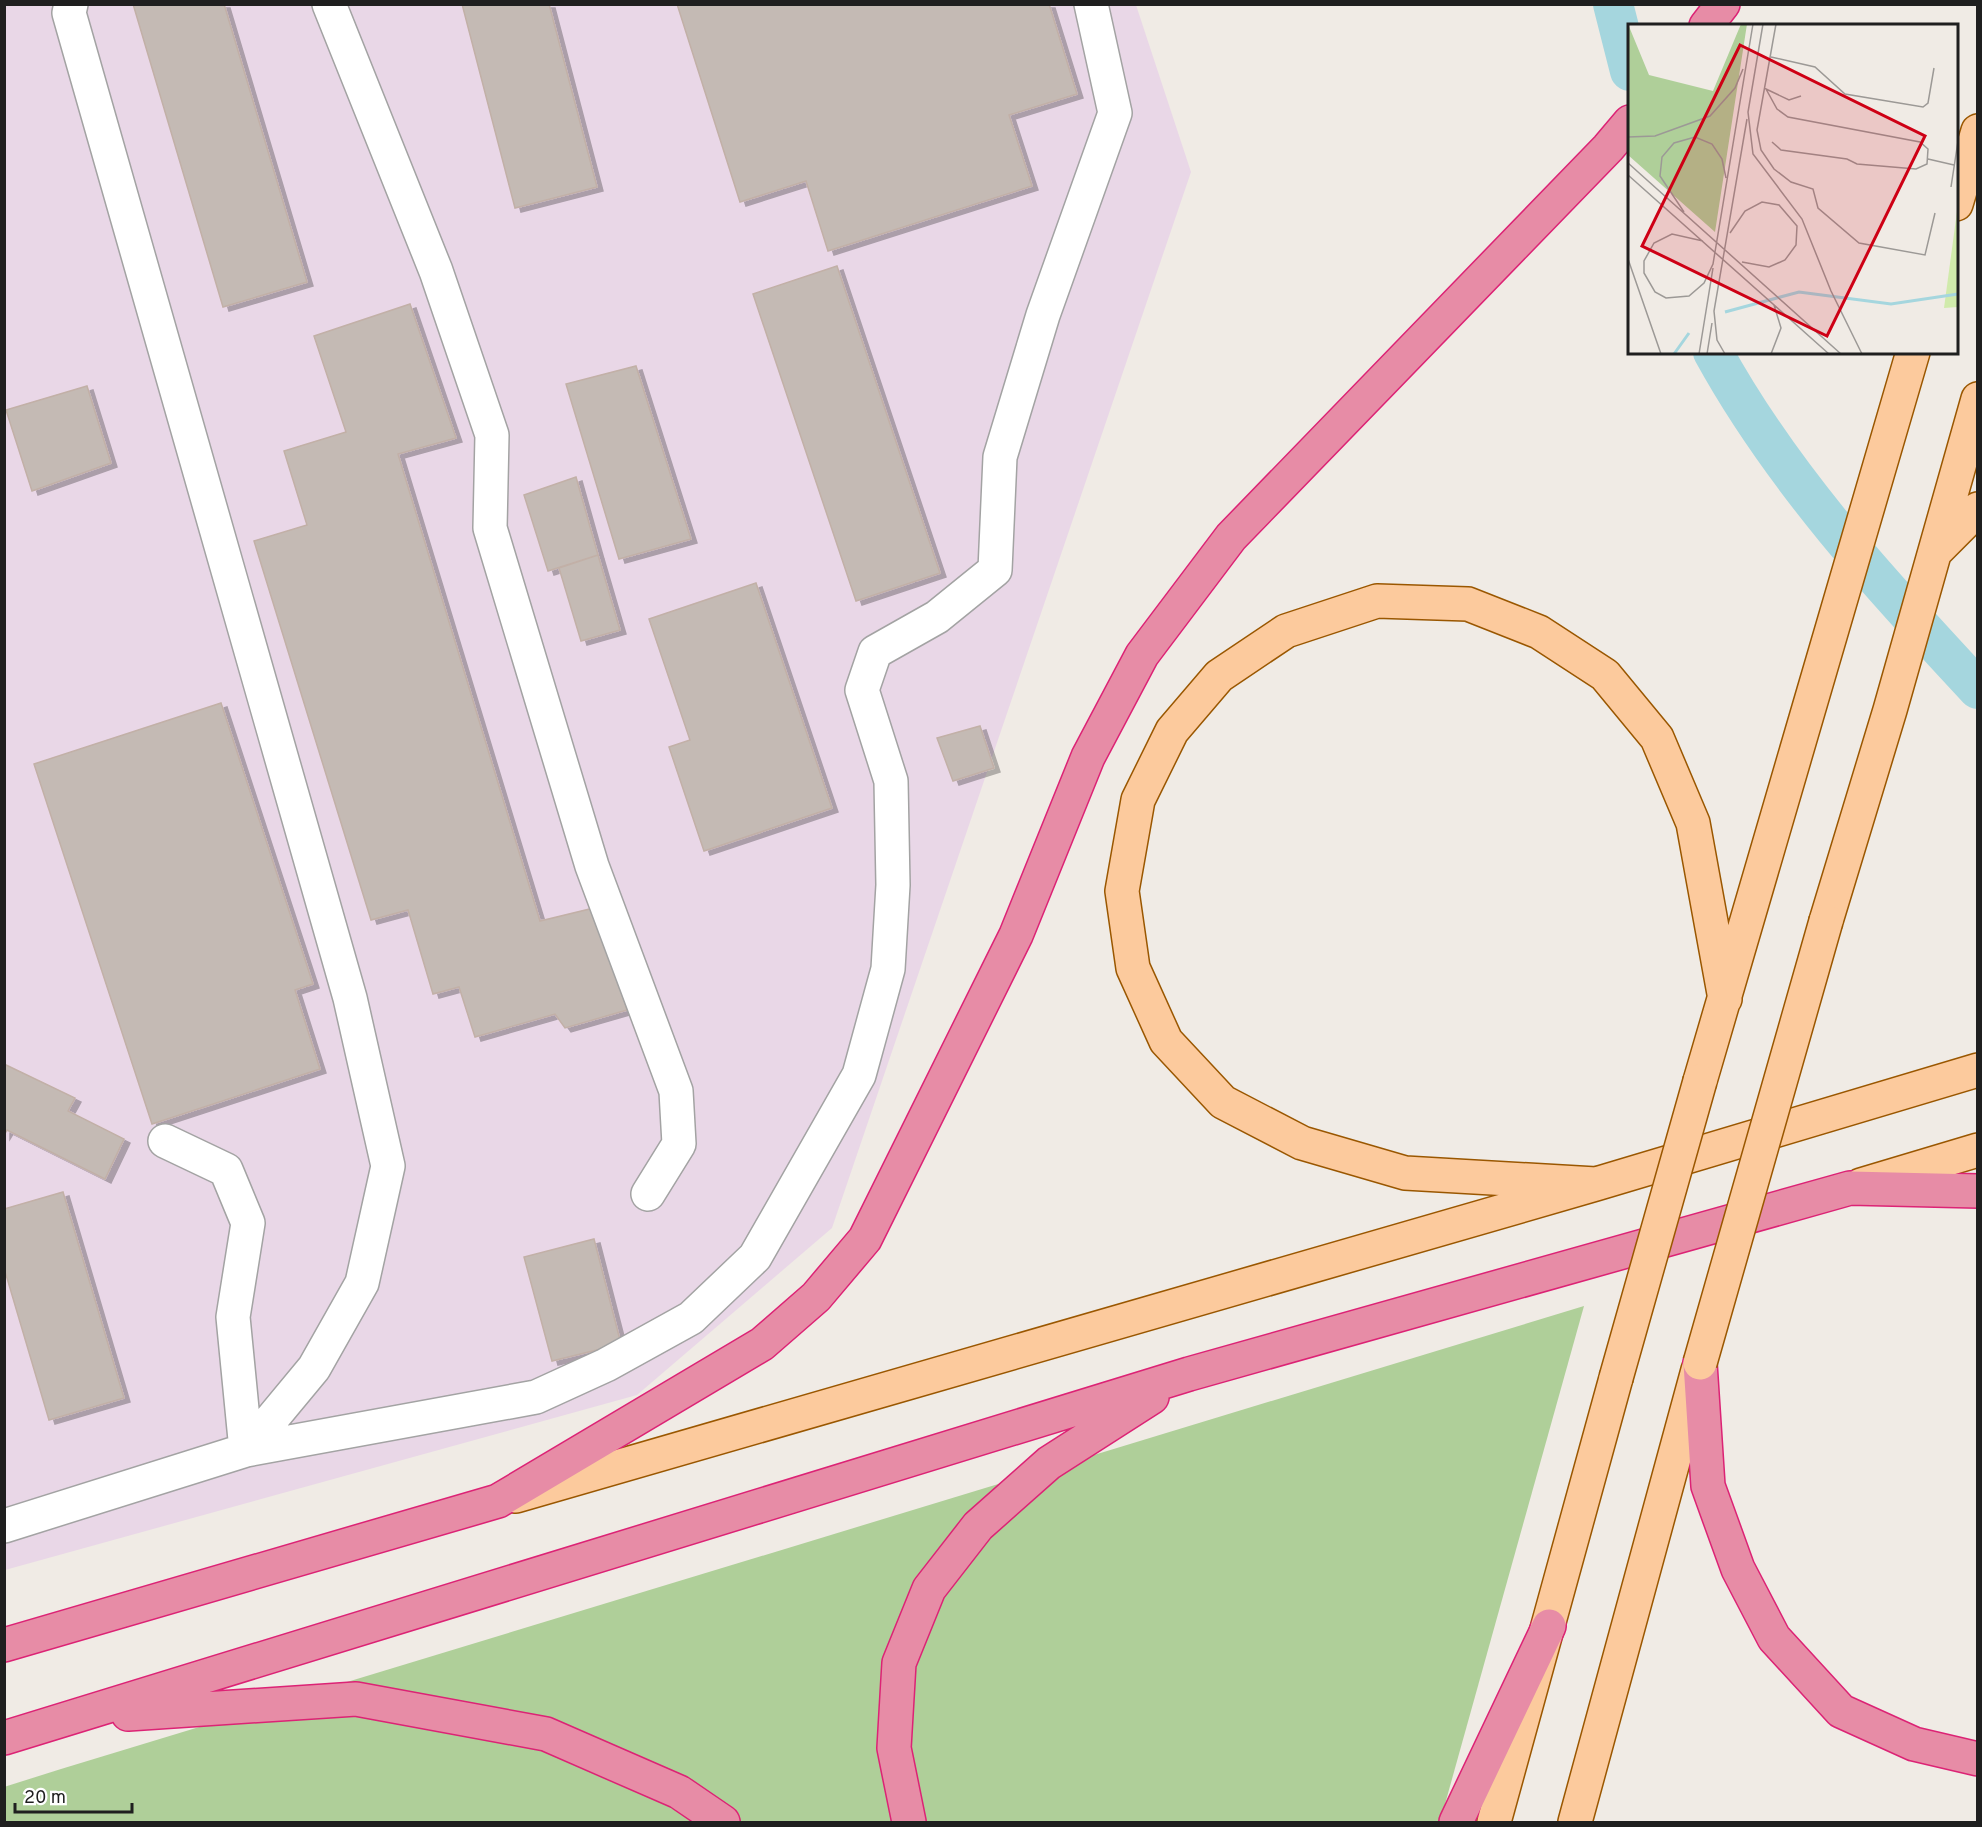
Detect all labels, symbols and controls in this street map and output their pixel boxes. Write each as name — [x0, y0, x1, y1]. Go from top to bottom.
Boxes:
inset map — [1628, 24, 1958, 354]
scale bar — [15, 1776, 132, 1814]
text: 20 m — [24, 1787, 66, 1810]

